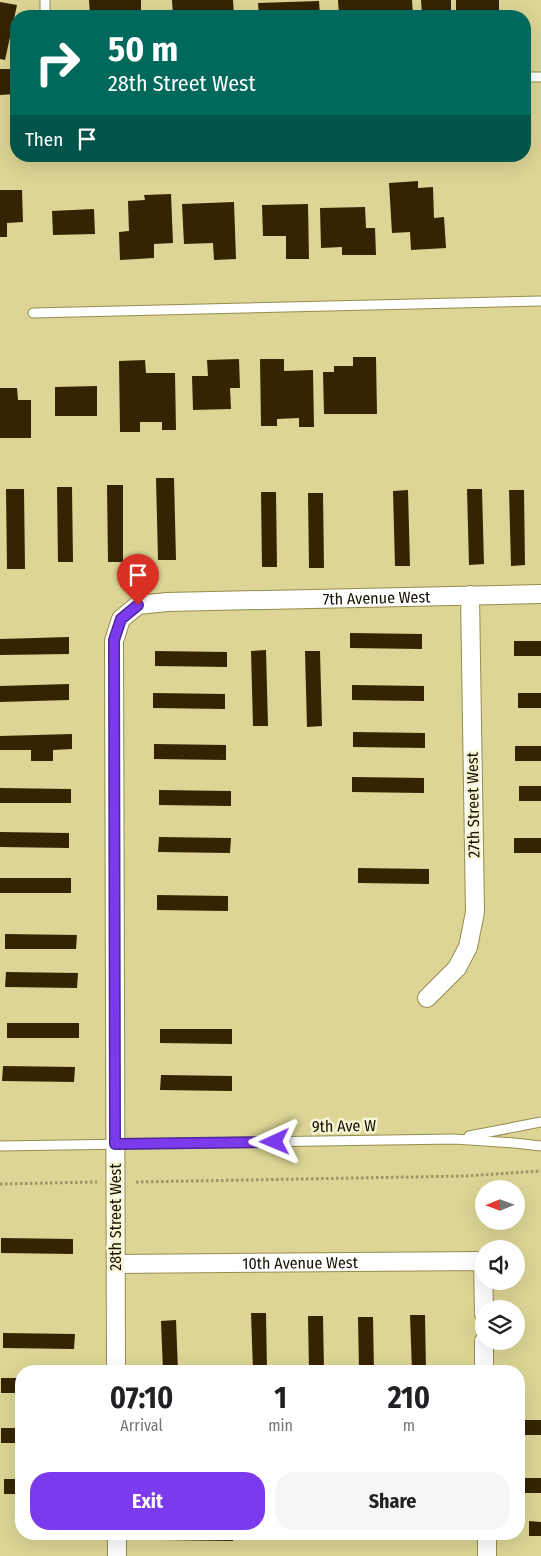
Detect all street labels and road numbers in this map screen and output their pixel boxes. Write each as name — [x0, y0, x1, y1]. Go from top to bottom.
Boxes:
street label: 7th Avenue West — [323, 587, 431, 608]
street label: 27th Street West — [463, 751, 483, 858]
street label: 9th Ave W — [312, 1116, 376, 1136]
street label: 28th Street West — [106, 1163, 125, 1271]
street label: 10th Avenue West — [242, 1253, 359, 1272]

